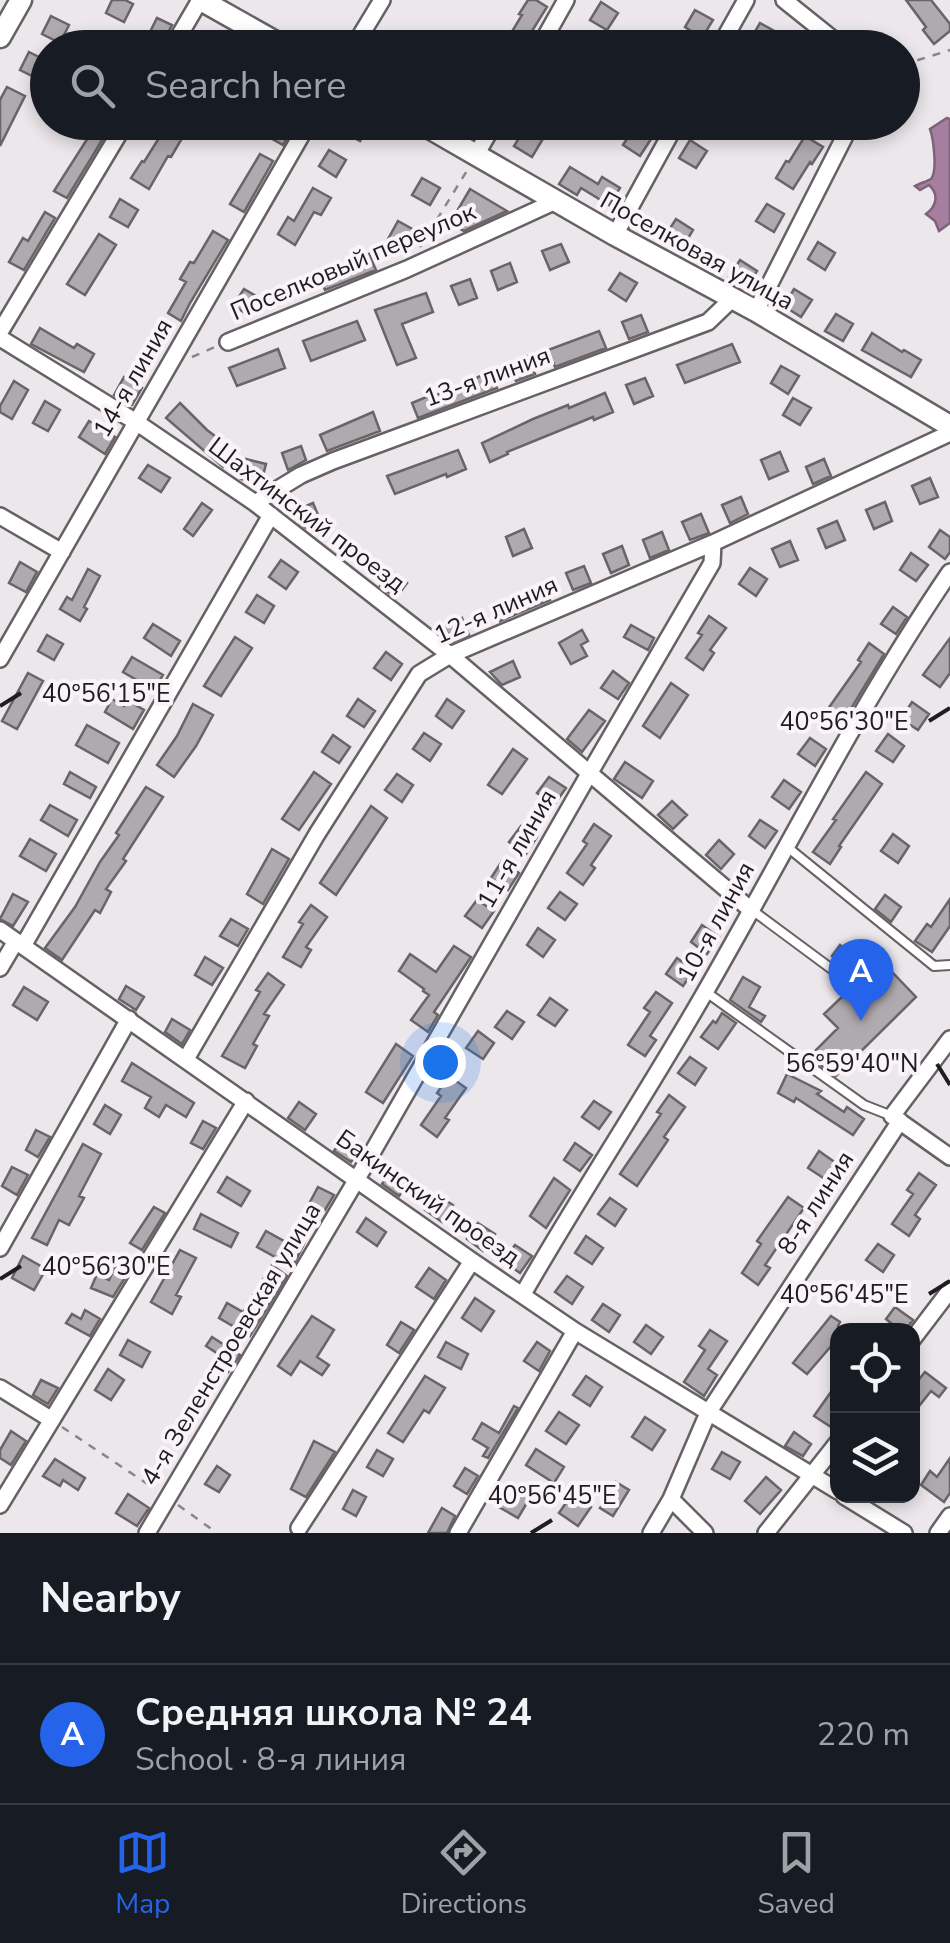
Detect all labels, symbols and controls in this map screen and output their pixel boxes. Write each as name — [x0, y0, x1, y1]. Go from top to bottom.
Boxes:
search box — [30, 30, 920, 140]
icon: search — [65, 58, 120, 113]
text: Search here — [145, 60, 346, 111]
street label: Поселковая улица — [594, 184, 800, 318]
street label: Поселковый переулок — [225, 195, 482, 329]
street label: 14-я линия — [85, 312, 181, 444]
street label: 13-я линия — [419, 338, 555, 416]
street label: Шахтинский проезд — [201, 430, 413, 601]
street label: 12-я линия — [429, 568, 563, 652]
text: 40°56'15"E — [41, 677, 171, 711]
text: 40°56'30"E — [779, 705, 909, 739]
street label: 11-я линия — [469, 783, 565, 915]
street label: 10-я линия — [669, 856, 763, 988]
pin: A — [828, 938, 894, 1021]
your location — [415, 1037, 466, 1088]
text: 56°59'40"N — [785, 1047, 919, 1081]
street label: Бакинский проезд — [329, 1122, 527, 1274]
street label: 8-я линия — [770, 1145, 862, 1261]
street label: 4-я Зеленстроевская улица — [133, 1196, 329, 1492]
text: 40°56'30"E — [41, 1250, 171, 1284]
text: 40°56'45"E — [779, 1278, 909, 1312]
map controls — [830, 1323, 920, 1503]
button: locate — [830, 1323, 920, 1413]
button: layers — [830, 1413, 920, 1503]
text: 40°56'45"E — [487, 1479, 617, 1513]
text: Nearby — [40, 1570, 181, 1627]
text: Средняя школа № 24 — [135, 1687, 532, 1738]
text: A — [61, 1713, 84, 1756]
text: 220 m — [817, 1713, 910, 1756]
text: School · 8-я линия — [135, 1738, 407, 1781]
tab: Map — [115, 1825, 170, 1923]
tab: Directions — [401, 1825, 527, 1923]
tab: Saved — [757, 1825, 835, 1923]

